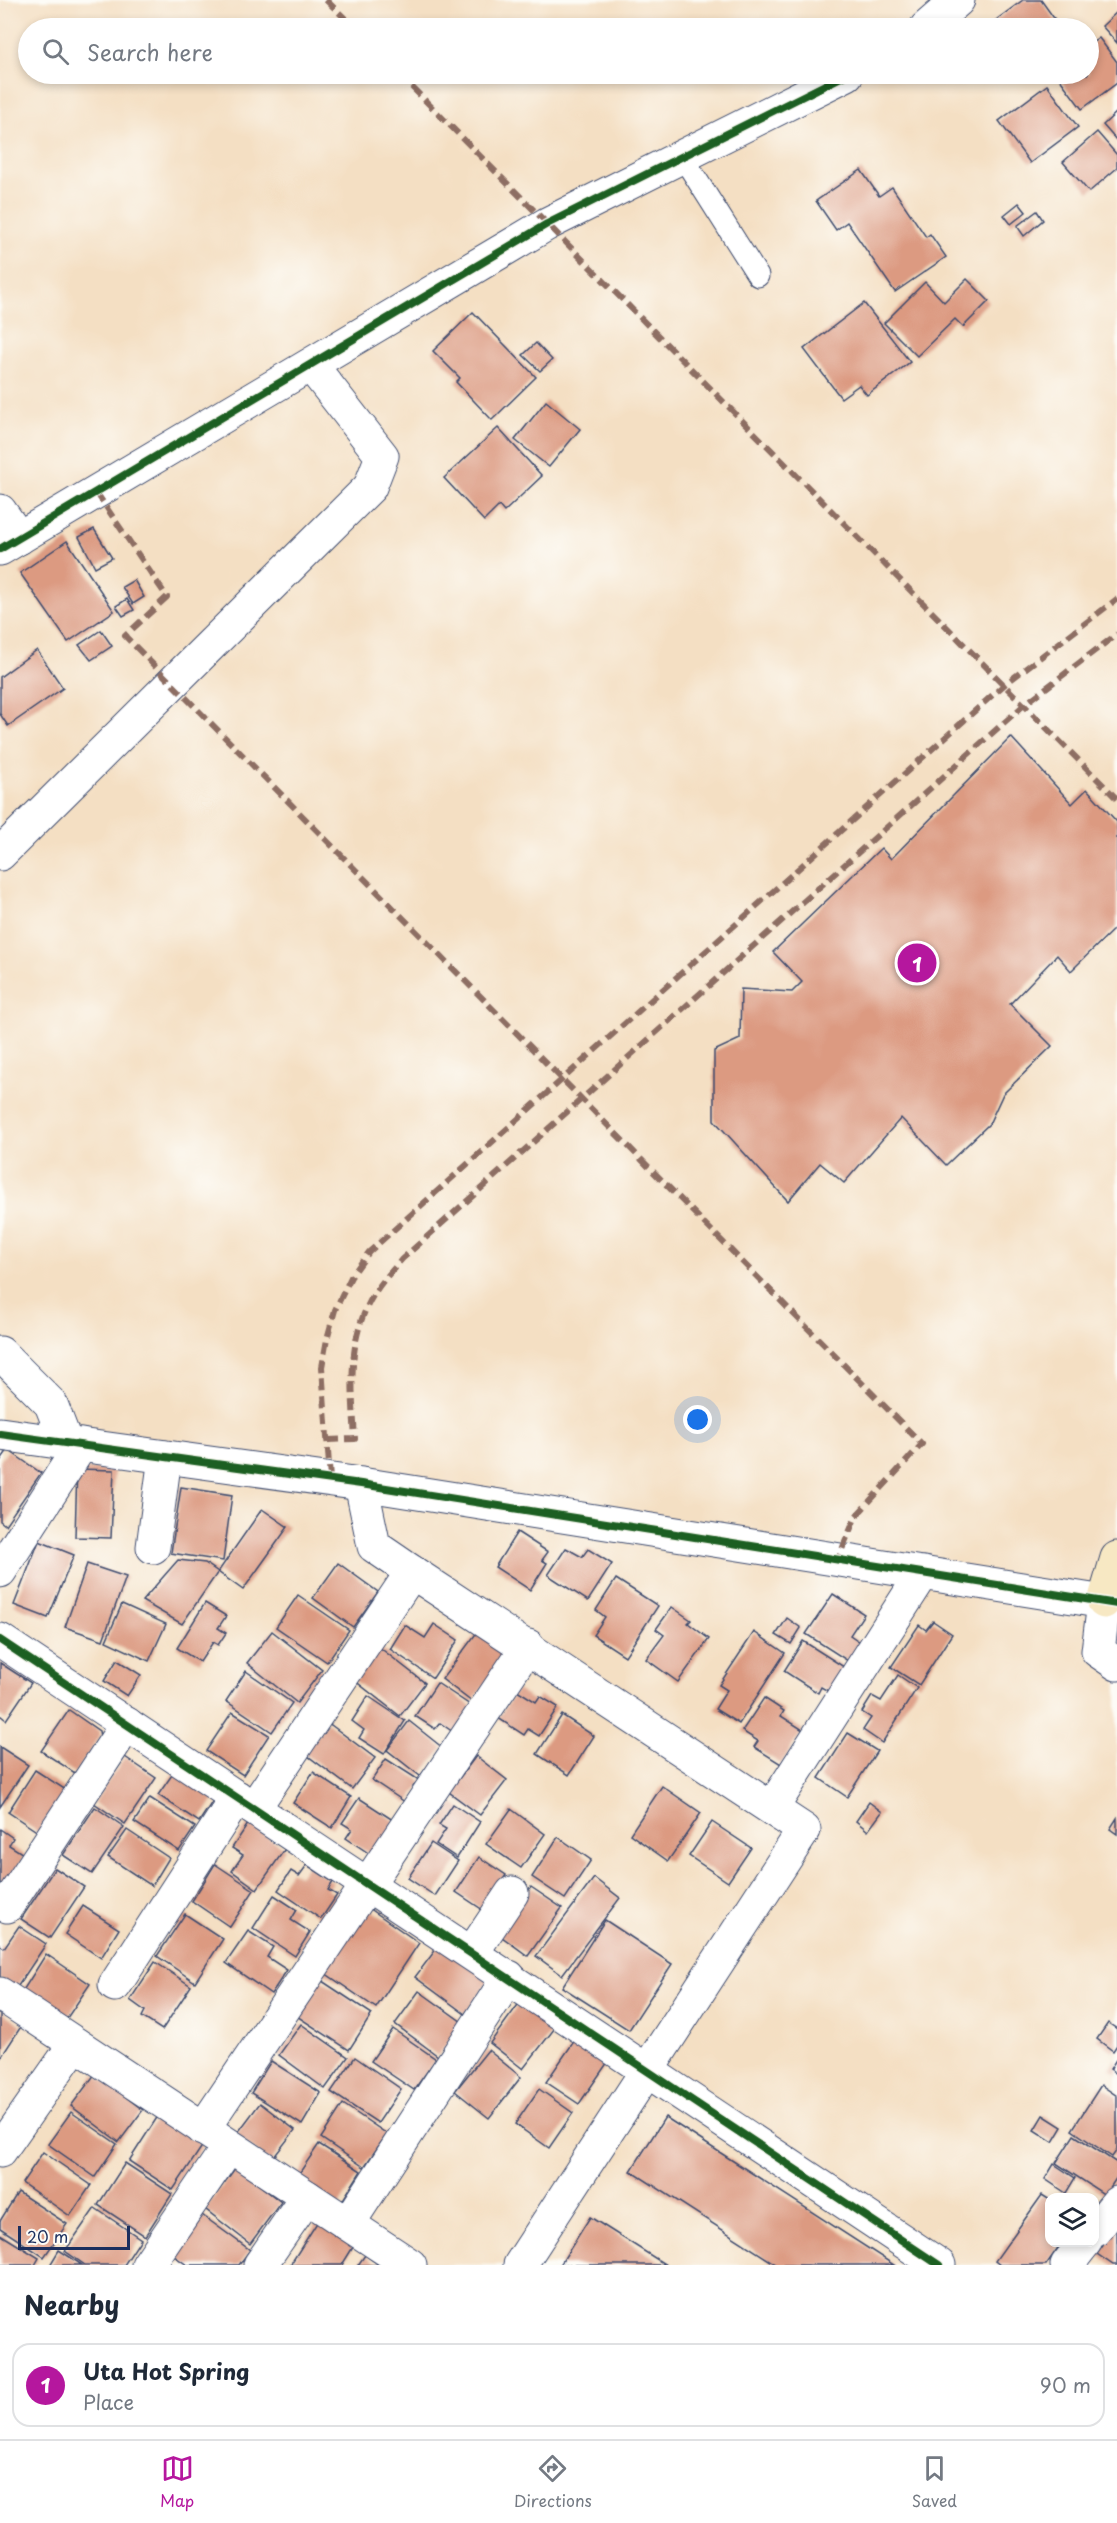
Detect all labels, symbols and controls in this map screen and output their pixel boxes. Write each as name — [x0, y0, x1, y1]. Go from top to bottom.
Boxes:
search box — [18, 18, 1099, 84]
icon: search — [39, 35, 72, 68]
text: Search here — [87, 35, 213, 68]
pin: 1 — [898, 940, 936, 986]
your location — [683, 1405, 712, 1434]
map controls — [1045, 2193, 1099, 2247]
button: layers — [1045, 2193, 1099, 2247]
scale bar — [18, 2223, 130, 2250]
text: 20 m — [27, 2224, 68, 2248]
text: Nearby — [24, 2285, 119, 2324]
text: Uta Hot Spring — [83, 2354, 250, 2387]
text: 1 — [41, 2370, 50, 2400]
text: 90 m — [1040, 2370, 1091, 2400]
text: Place — [83, 2387, 134, 2417]
tab: Map — [160, 2452, 194, 2512]
tab: Directions — [514, 2452, 592, 2512]
tab: Saved — [912, 2452, 957, 2512]

